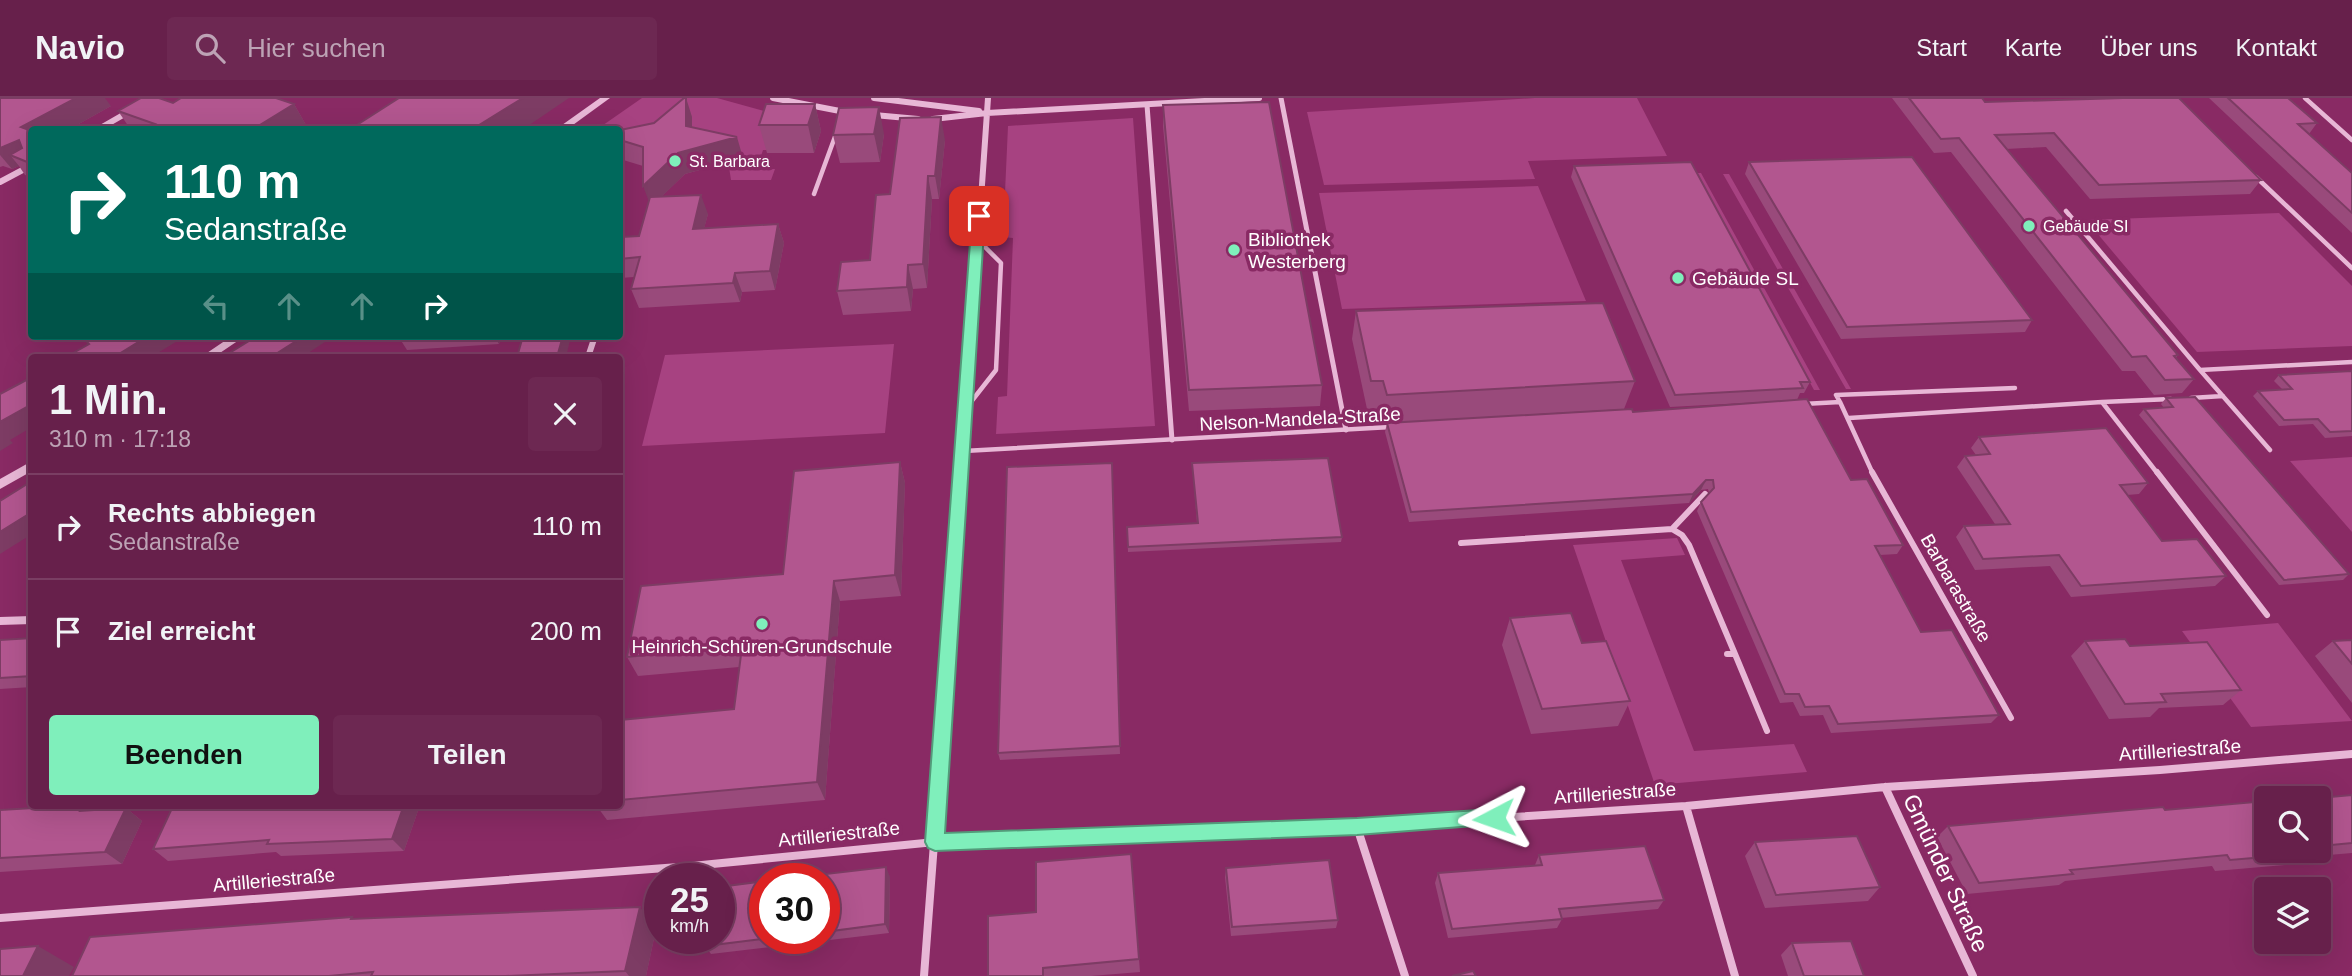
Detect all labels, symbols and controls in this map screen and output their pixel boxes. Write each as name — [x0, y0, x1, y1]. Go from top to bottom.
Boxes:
search box — [167, 17, 657, 80]
text: Navio — [35, 29, 125, 66]
icon: search — [191, 29, 229, 67]
text: Hier suchen — [247, 33, 386, 63]
text: Start — [1916, 34, 1967, 61]
text: Karte — [2005, 34, 2062, 61]
text: Über uns — [2100, 34, 2198, 61]
text: Kontakt — [2236, 34, 2317, 61]
marker: St. Barbara — [667, 153, 683, 169]
place label: St. Barbara — [689, 153, 770, 170]
icon: right — [49, 154, 140, 245]
text: 110 m — [164, 154, 300, 208]
pin — [949, 186, 1009, 246]
icon: arrive — [960, 197, 998, 235]
text: Sedanstraße — [164, 211, 347, 247]
marker: Gebäude SI — [2021, 218, 2037, 234]
place label: Gebäude SI — [2043, 218, 2128, 235]
place label: Bibliothek Westerberg — [1248, 229, 1346, 272]
marker: Bibliothek Westerberg — [1226, 242, 1242, 258]
place label: Gebäude SL — [1692, 268, 1799, 289]
marker: Gebäude SL — [1670, 270, 1686, 286]
icon: left — [197, 287, 235, 325]
icon: ahead — [270, 287, 308, 325]
icon: ahead — [343, 287, 381, 325]
icon: right — [416, 287, 454, 325]
text: 1 Min. — [49, 376, 168, 423]
button: close — [528, 377, 602, 451]
street label: Nelson-Mandela-Straße — [1199, 403, 1401, 435]
text: 310 m · 17:18 — [49, 426, 191, 452]
text: Rechts abbiegen — [108, 498, 316, 528]
icon: right — [49, 508, 87, 546]
text: 110 m — [532, 511, 602, 541]
text: Sedanstraße — [108, 529, 240, 555]
street label: Barbarastraße — [1917, 530, 1995, 646]
icon: arrive — [49, 613, 87, 651]
text: Ziel erreicht — [108, 616, 255, 646]
text: 200 m — [530, 616, 602, 646]
marker: Heinrich-Schüren-Grundschule — [754, 616, 770, 632]
place label: Heinrich-Schüren-Grundschule — [632, 636, 892, 657]
button: Beenden — [49, 715, 319, 795]
button: Teilen — [333, 715, 602, 795]
street label: Artilleriestraße — [2118, 735, 2242, 765]
street label: Artilleriestraße — [1553, 778, 1677, 808]
position arrow — [1457, 781, 1531, 855]
map controls — [2254, 786, 2331, 954]
button: search — [2254, 786, 2331, 863]
street label: Gmünder Straße — [1898, 790, 1994, 956]
street label: Artilleriestraße — [777, 817, 901, 851]
speed limit sign: 30 — [749, 863, 840, 954]
street label: Artilleriestraße — [212, 864, 336, 896]
button: layers — [2254, 877, 2331, 954]
text: 25 — [670, 880, 709, 919]
text: km/h — [670, 916, 709, 936]

